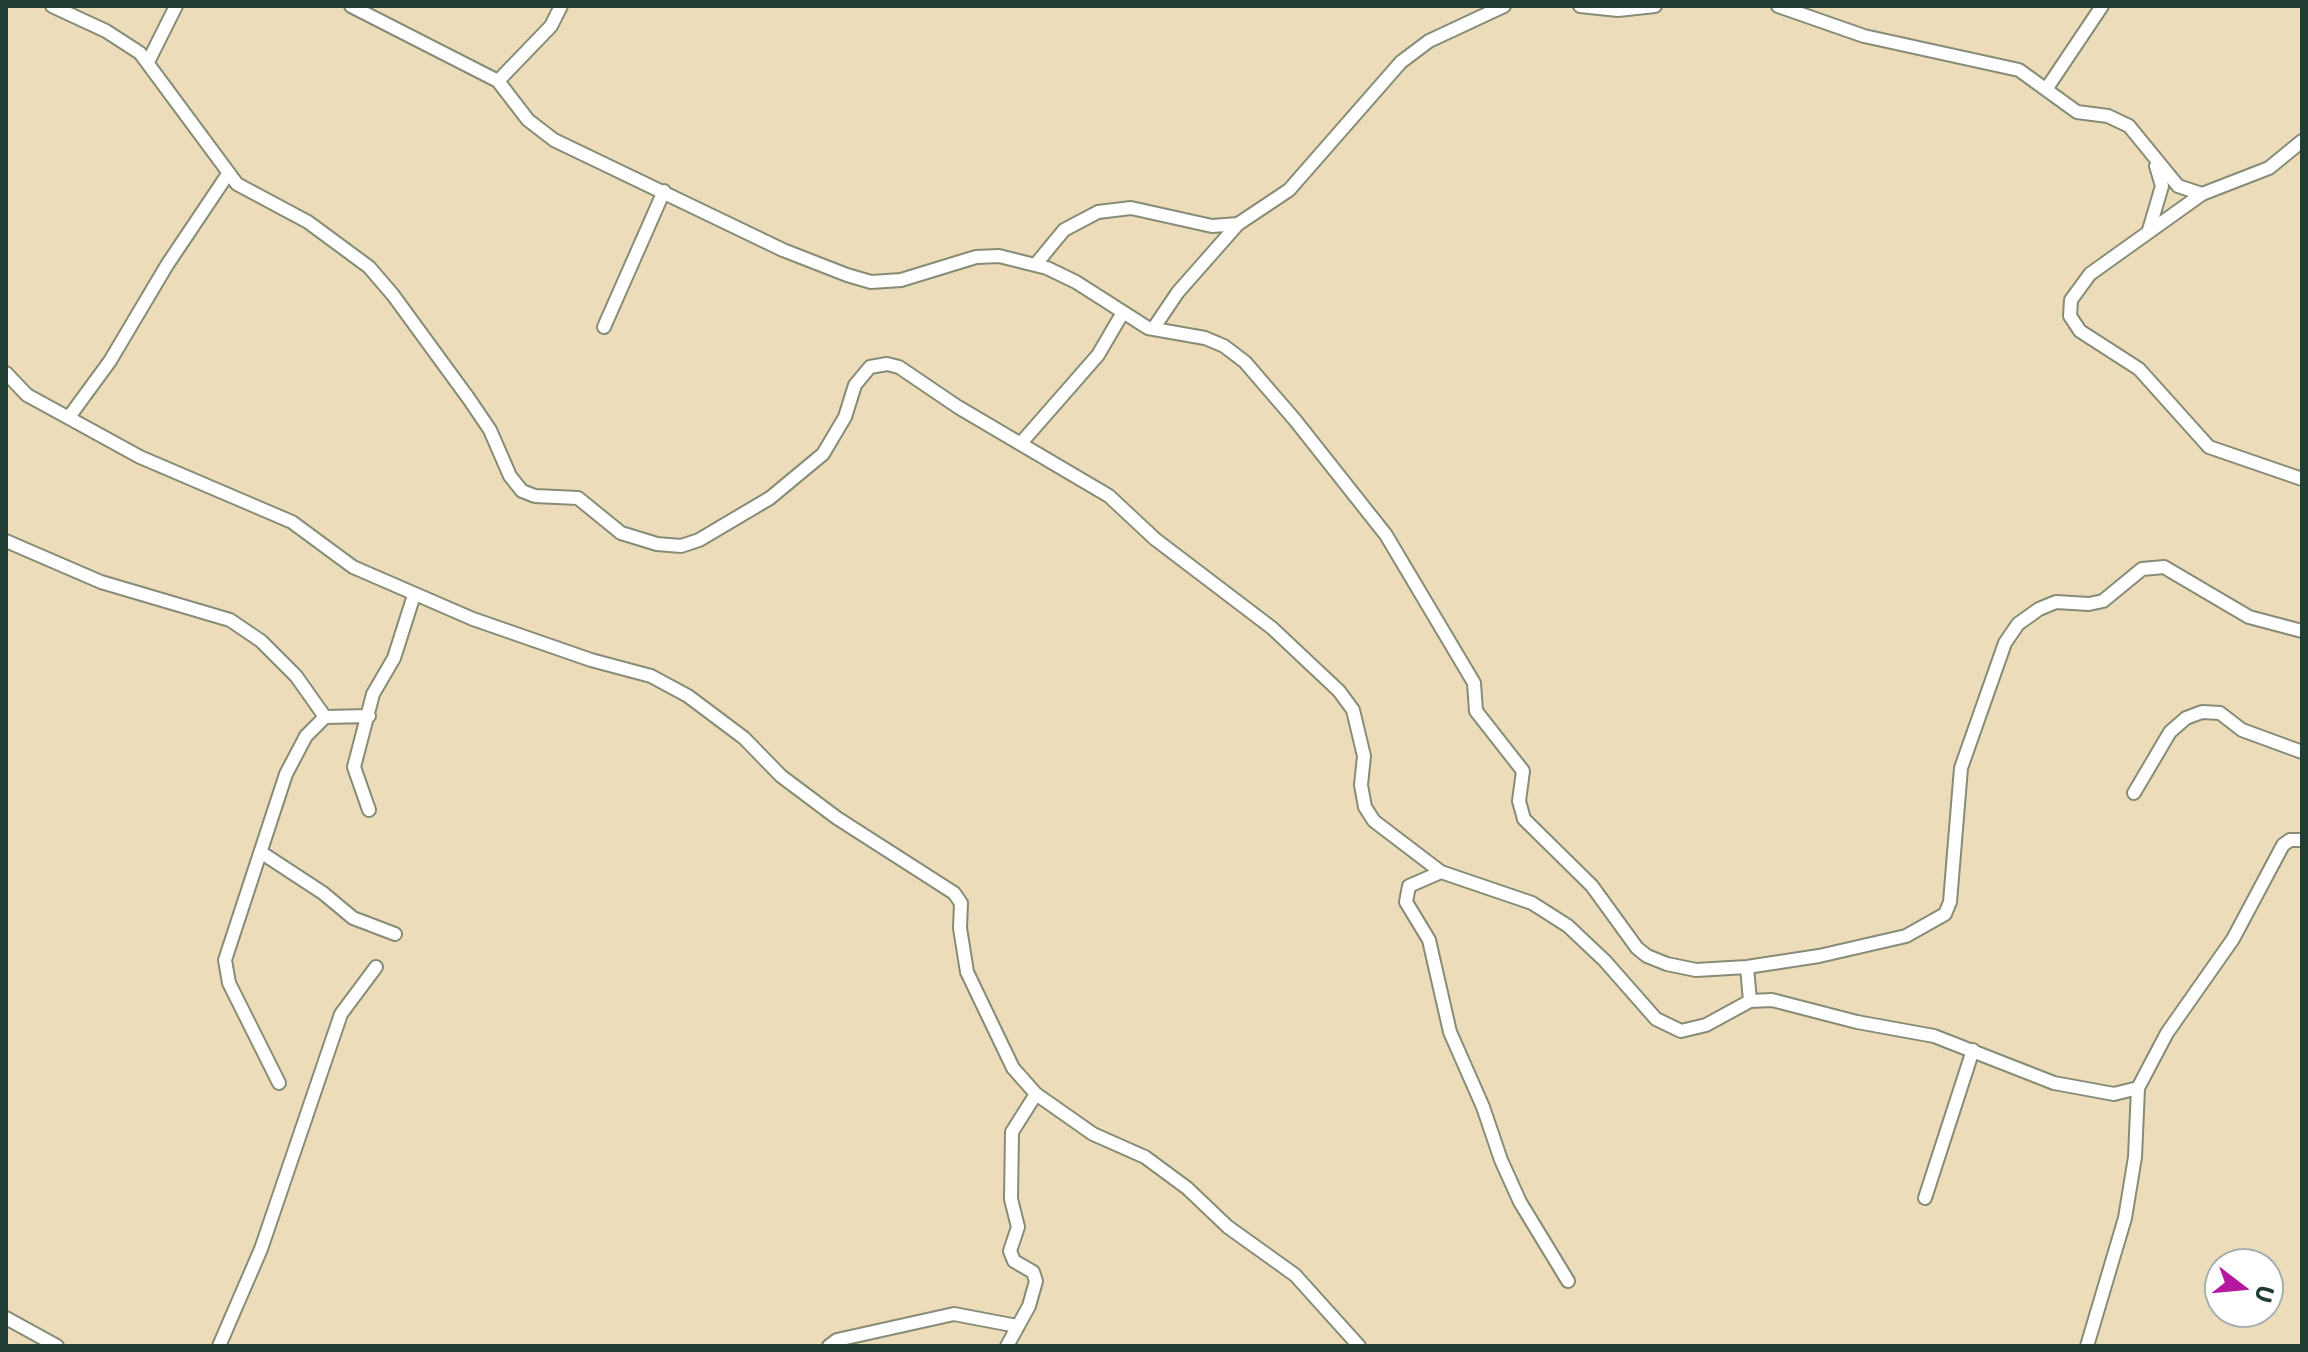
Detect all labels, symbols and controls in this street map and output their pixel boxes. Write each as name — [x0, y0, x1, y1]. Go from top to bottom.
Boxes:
north arrow — [2204, 1248, 2284, 1328]
text: U — [2247, 1282, 2284, 1307]

